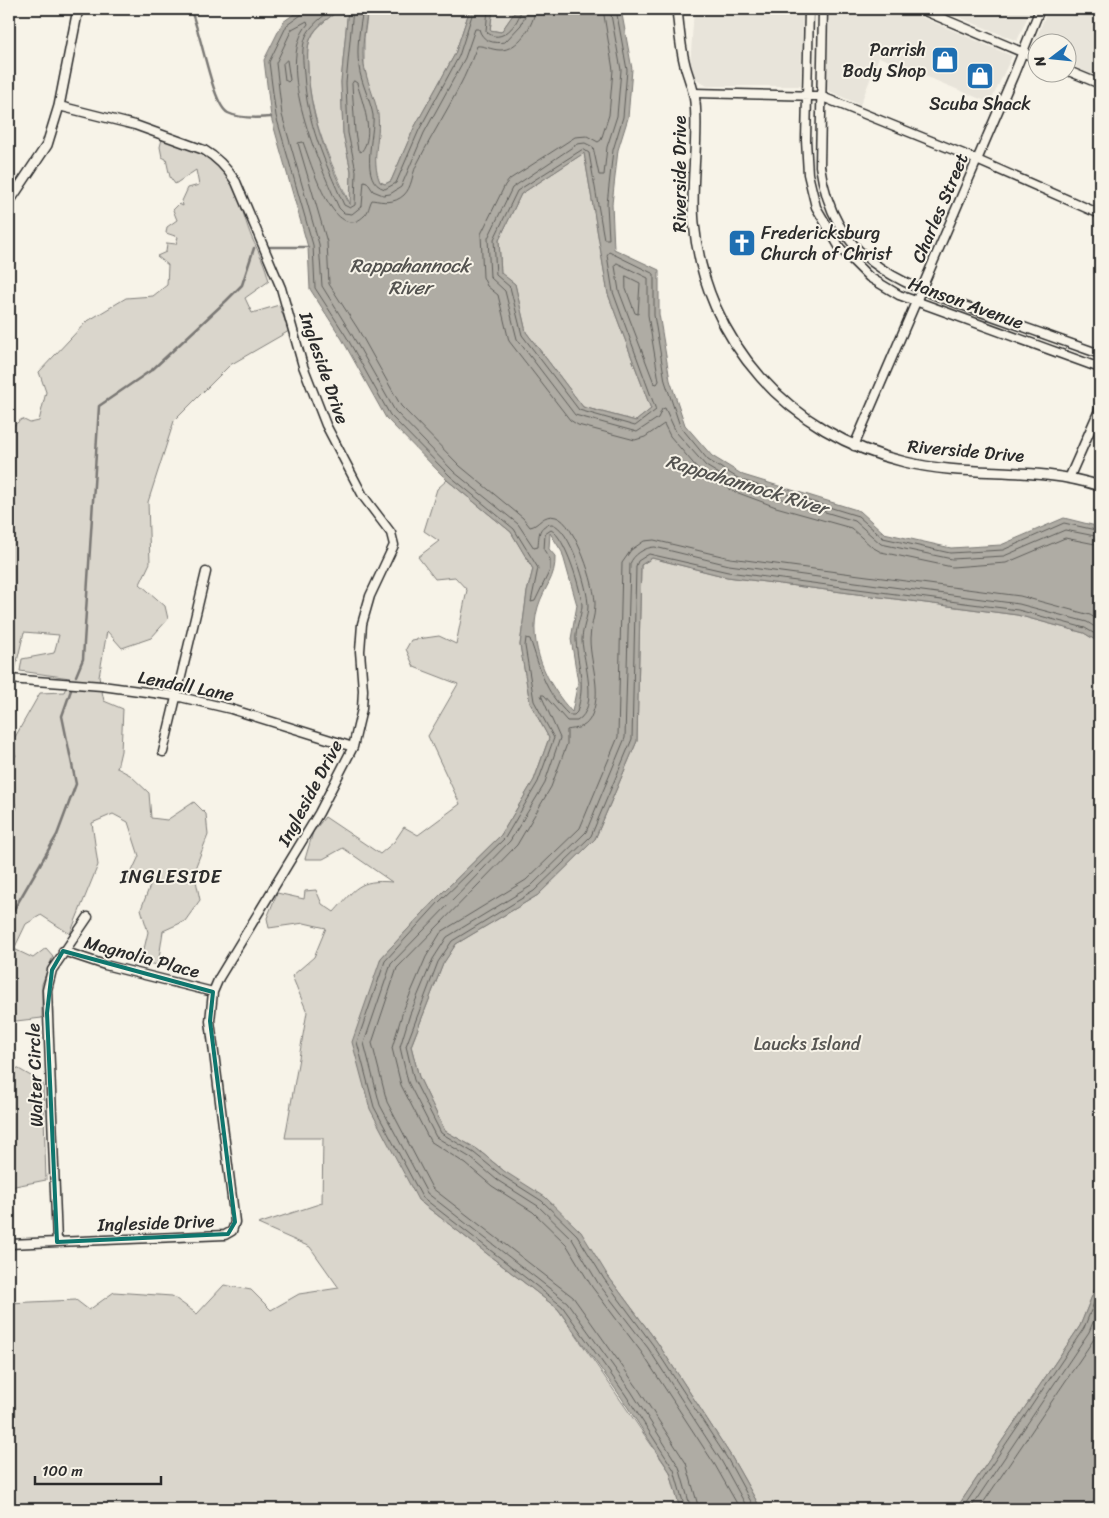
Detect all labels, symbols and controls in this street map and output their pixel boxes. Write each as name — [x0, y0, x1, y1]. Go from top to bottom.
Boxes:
north arrow — [1026, 32, 1076, 82]
place label: Parrish Body Shop — [843, 34, 926, 87]
shop icon: Parrish Body Shop — [930, 45, 960, 75]
text: N — [1027, 53, 1054, 71]
shop icon: Scuba Shack — [965, 61, 995, 91]
place label: Scuba Shack — [929, 88, 1031, 120]
street label: Riverside Drive — [664, 115, 696, 232]
street label: Charles Street — [902, 148, 978, 268]
place label: Fredericksburg Church of Christ — [761, 217, 893, 270]
church icon: Fredericksburg Church of Christ — [727, 228, 757, 258]
water label: Rappahannock River — [350, 249, 473, 304]
street label: Hanson Avenue — [904, 267, 1028, 339]
street label: Ingleside Drive — [289, 306, 358, 429]
street label: Riverside Drive — [906, 430, 1026, 472]
water label: Rappahannock River — [662, 444, 835, 526]
street label: Lendall Lane — [135, 661, 237, 711]
street label: Ingleside Drive — [268, 734, 352, 853]
district label: INGLESIDE — [119, 860, 223, 893]
street label: Magnolia Place — [81, 926, 204, 988]
street label: Walter Circle — [17, 1022, 53, 1128]
park label: Laucks Island — [754, 1028, 862, 1060]
street label: Ingleside Drive — [96, 1205, 215, 1241]
scale bar — [35, 1453, 161, 1485]
text: 100 m — [42, 1458, 83, 1484]

